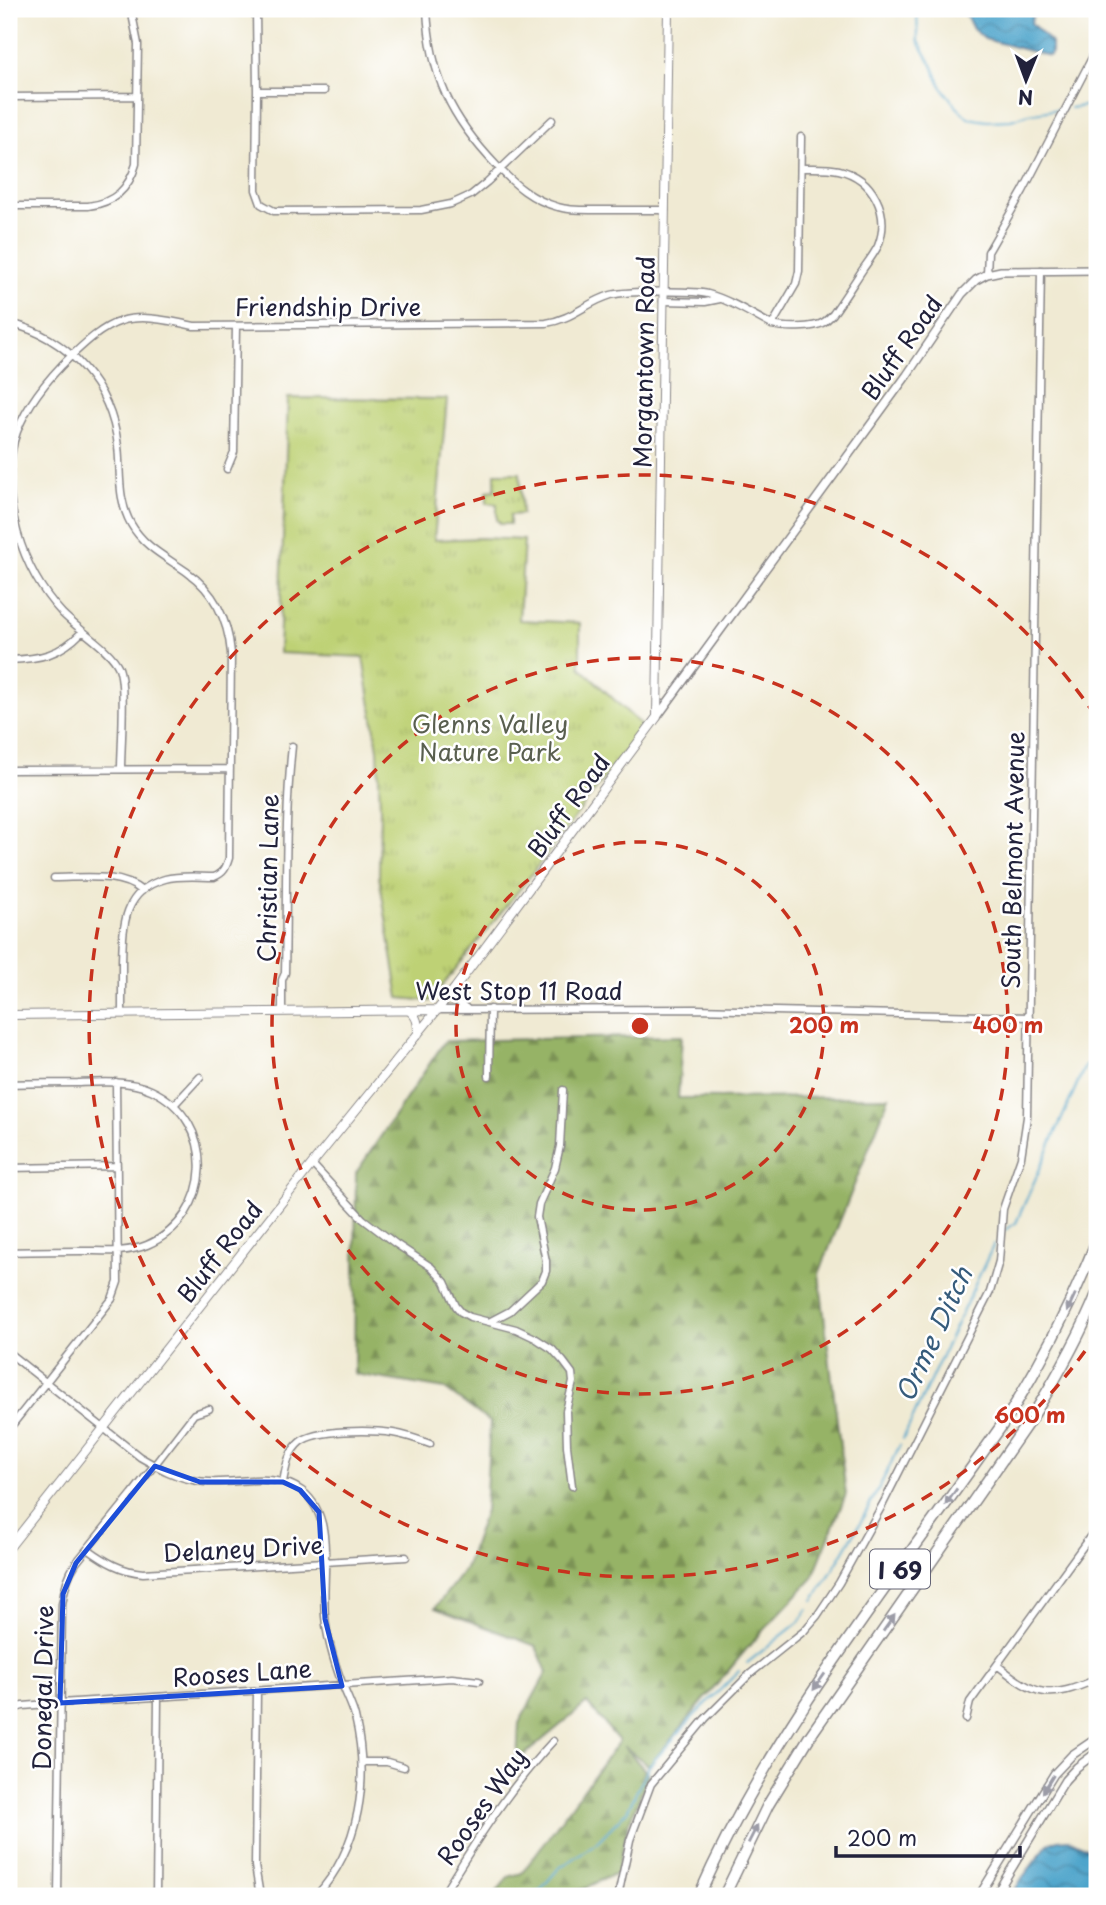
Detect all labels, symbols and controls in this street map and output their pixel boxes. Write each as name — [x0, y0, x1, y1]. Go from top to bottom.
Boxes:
north arrow — [990, 46, 1060, 116]
text: N — [1018, 84, 1033, 112]
street label: Morgantown Road — [623, 255, 663, 469]
street label: Bluff Road — [852, 287, 950, 407]
street label: Friendship Drive — [235, 288, 421, 324]
park label: Glenns Valley Nature Park — [412, 705, 568, 769]
street label: South Belmont Avenue — [992, 731, 1032, 989]
street label: Bluff Road — [518, 746, 618, 864]
street label: Christian Lane — [248, 793, 286, 963]
street label: West Stop 11 Road — [415, 972, 623, 1008]
text: 200 m — [789, 1008, 859, 1040]
text: 400 m — [973, 1008, 1043, 1040]
centre of rings — [628, 1014, 652, 1038]
street label: Bluff Road — [168, 1192, 270, 1310]
water label: Orme Ditch — [885, 1259, 982, 1408]
one-way arrow — [1065, 1293, 1077, 1313]
text: 600 m — [994, 1398, 1066, 1430]
one-way arrow — [944, 1487, 958, 1506]
street label: Delaney Drive — [162, 1526, 324, 1570]
road number: I 69 — [870, 1550, 930, 1588]
street label: Donegal Drive — [23, 1605, 61, 1771]
one-way arrow — [882, 1614, 896, 1632]
street label: Rooses Lane — [171, 1649, 313, 1695]
one-way arrow — [813, 1672, 826, 1692]
street label: Rooses Way — [427, 1740, 535, 1872]
one-way arrow — [1042, 1775, 1054, 1794]
scale bar — [836, 1814, 1020, 1858]
text: 200 m — [847, 1821, 917, 1853]
one-way arrow — [747, 1825, 759, 1844]

